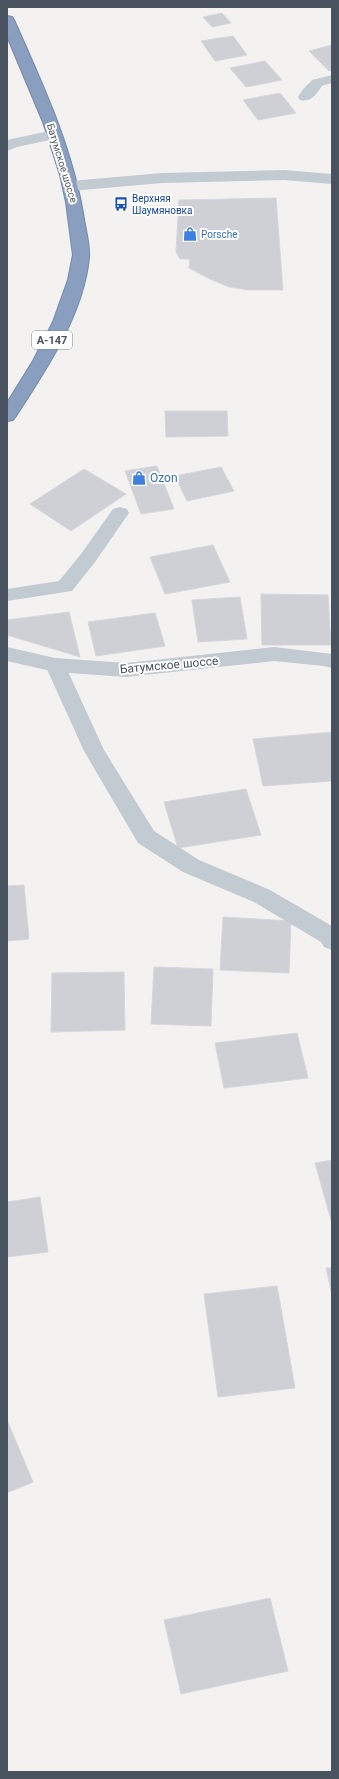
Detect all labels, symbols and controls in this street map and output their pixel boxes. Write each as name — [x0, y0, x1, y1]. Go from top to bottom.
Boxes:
street label: Батумское шоссе — [45, 122, 79, 204]
place label: Верхняя Шаумяновка — [132, 193, 192, 216]
bus stop icon: Верхняя Шаумяновка — [113, 196, 129, 212]
shop icon: Porsche — [182, 226, 198, 242]
place label: Porsche — [201, 229, 238, 240]
road number: А-147 — [32, 331, 72, 349]
shop icon: Ozon — [131, 470, 147, 486]
place label: Ozon — [150, 471, 178, 485]
street label: Батумское шоссе — [119, 654, 219, 676]

